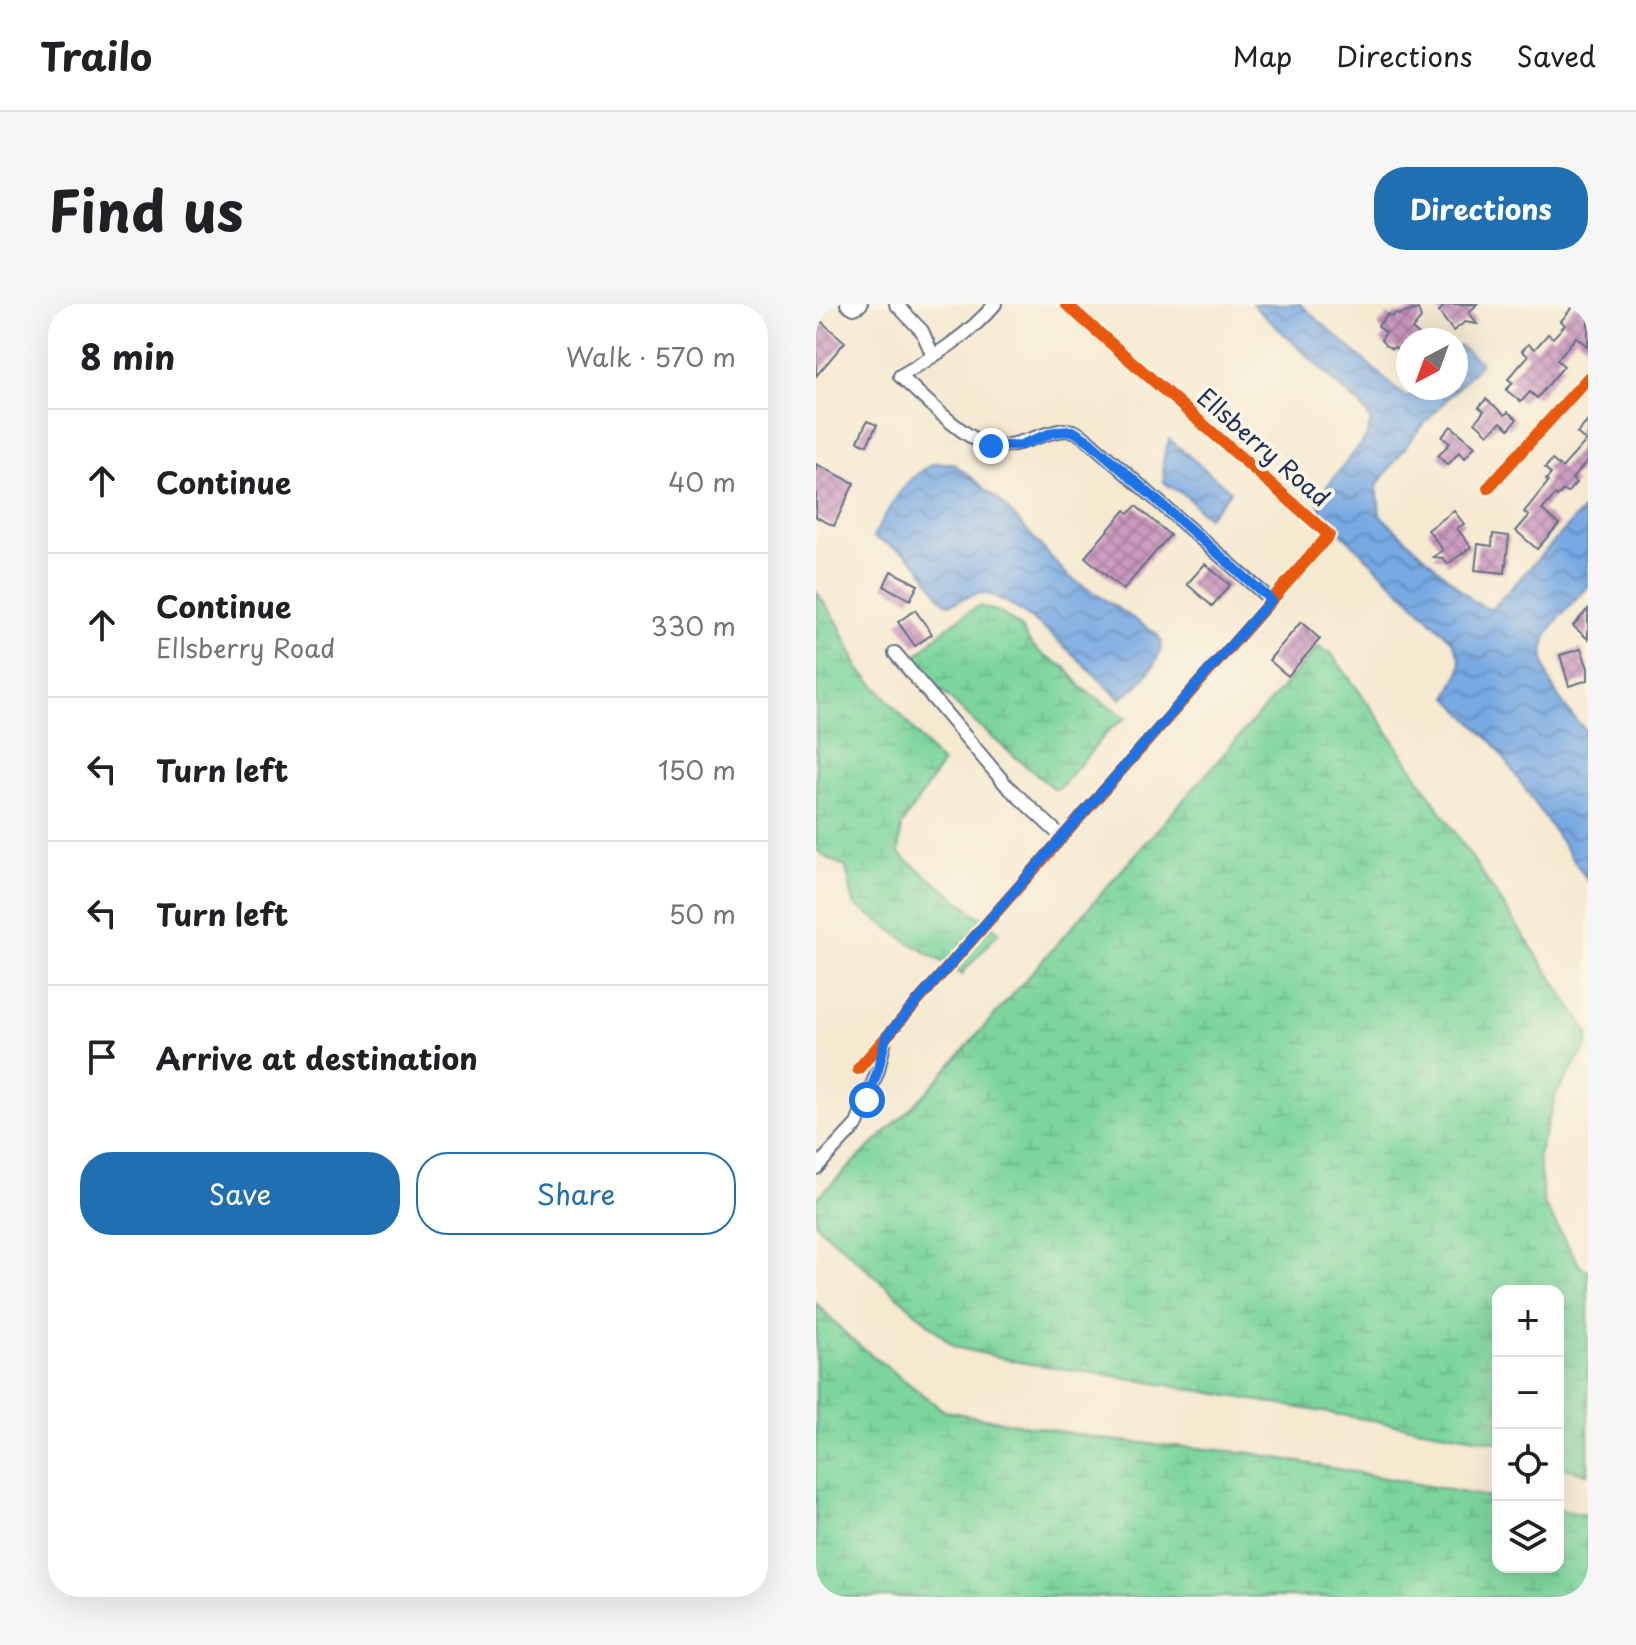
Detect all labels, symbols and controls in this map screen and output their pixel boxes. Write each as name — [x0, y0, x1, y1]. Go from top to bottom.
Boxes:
text: Trailo — [40, 27, 152, 84]
text: Map — [1233, 34, 1292, 77]
text: Directions — [1336, 34, 1473, 77]
text: Saved — [1517, 34, 1596, 77]
text: Find us — [48, 166, 244, 251]
button: Directions — [1374, 167, 1588, 250]
north arrow — [1396, 328, 1468, 400]
text: 8 min — [80, 330, 175, 382]
text: Walk · 570 m — [566, 337, 736, 376]
street label: Ellsberry Road — [1190, 379, 1339, 514]
route end — [973, 428, 1009, 464]
icon: ahead — [80, 459, 124, 503]
text: Continue — [156, 459, 291, 504]
text: 40 m — [668, 462, 736, 501]
text: Continue — [156, 583, 291, 628]
icon: ahead — [80, 603, 124, 647]
text: 330 m — [651, 606, 736, 645]
text: Ellsberry Road — [156, 628, 335, 667]
icon: left — [80, 747, 124, 791]
text: Turn left — [156, 747, 288, 792]
text: 150 m — [658, 750, 736, 789]
icon: left — [80, 891, 124, 935]
text: Turn left — [156, 891, 288, 936]
text: 50 m — [669, 894, 736, 933]
icon: arrive — [80, 1035, 124, 1079]
text: Arrive at destination — [156, 1035, 478, 1080]
route start — [849, 1082, 885, 1118]
button: Save — [80, 1152, 400, 1235]
button: Share — [416, 1152, 736, 1235]
map controls — [1492, 1285, 1564, 1573]
button: + — [1492, 1285, 1564, 1357]
button: − — [1492, 1357, 1564, 1429]
button: locate — [1492, 1429, 1564, 1501]
button: layers — [1492, 1501, 1564, 1573]

